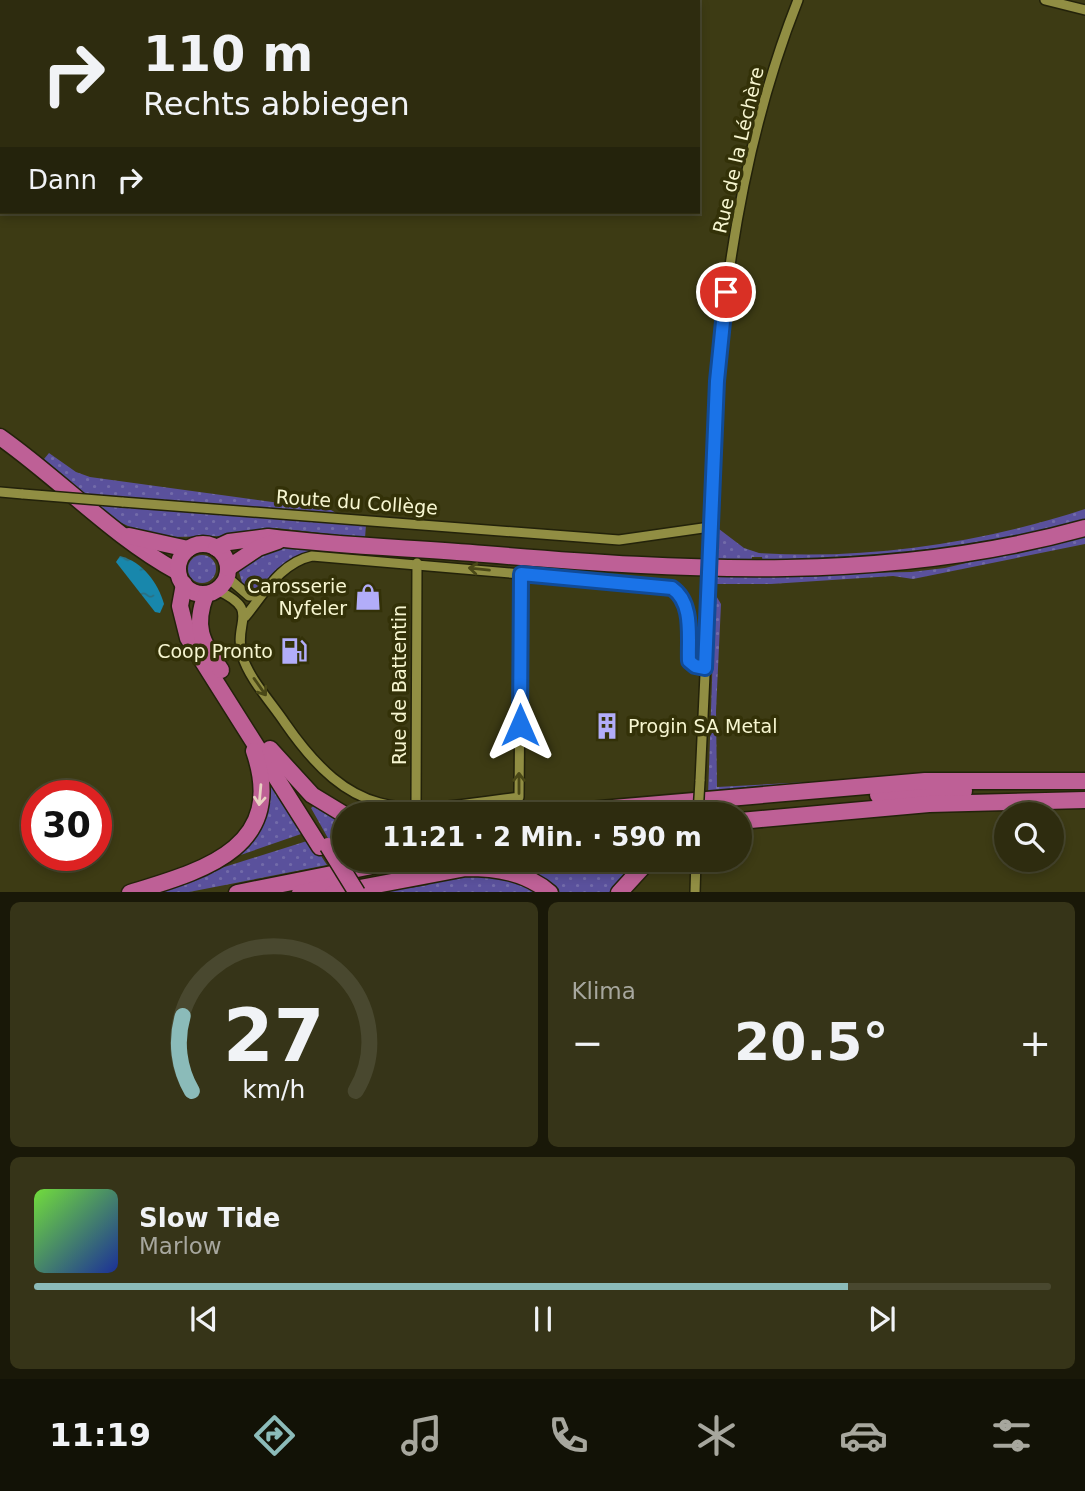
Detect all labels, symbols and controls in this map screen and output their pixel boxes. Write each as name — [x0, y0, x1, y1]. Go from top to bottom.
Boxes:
text: 110 m — [143, 26, 313, 83]
icon: right — [28, 28, 119, 119]
street label: Rue de la Léchère — [708, 65, 768, 235]
text: Rechts abbiegen — [143, 85, 410, 123]
icon: right — [111, 161, 149, 199]
text: Dann — [28, 165, 97, 195]
pin — [696, 262, 756, 322]
icon: arrive — [707, 273, 745, 311]
street label: Route du Collège — [275, 485, 439, 519]
one-way arrow — [468, 563, 491, 576]
place label: Carosserie Nyfeler — [247, 575, 347, 619]
shop icon: Carosserie Nyfeler — [353, 582, 383, 612]
street label: Rue de Battentin — [388, 605, 410, 765]
fuel station icon: Coop Pronto — [279, 636, 309, 666]
place label: Coop Pronto — [157, 640, 273, 662]
one-way arrow — [253, 677, 267, 696]
position arrow — [483, 688, 557, 762]
building icon: Progin SA Metal — [592, 711, 622, 741]
place label: Progin SA Metal — [628, 715, 777, 737]
one-way arrow — [512, 772, 526, 795]
speed limit sign: 30 — [21, 780, 112, 871]
one-way arrow — [253, 783, 266, 806]
map controls — [994, 802, 1064, 872]
button: search — [994, 802, 1064, 872]
text: 11:21 · 2 Min. · 590 m — [382, 822, 702, 852]
text: Klima — [572, 978, 636, 1004]
text: 27 — [223, 993, 324, 1078]
text: 20.5° — [734, 1012, 888, 1072]
text: − — [572, 1021, 603, 1065]
text: + — [1019, 1021, 1051, 1065]
text: km/h — [242, 1074, 305, 1103]
text: Slow Tide — [139, 1203, 280, 1233]
text: Marlow — [139, 1233, 222, 1259]
icon: previous — [185, 1300, 223, 1338]
icon: pause — [524, 1300, 562, 1338]
icon: next — [863, 1300, 901, 1338]
icon: directions — [250, 1411, 299, 1460]
icon: music — [397, 1411, 446, 1460]
icon: phone — [544, 1411, 593, 1460]
icon: climate — [692, 1411, 741, 1460]
icon: car — [839, 1411, 888, 1460]
icon: filters — [987, 1411, 1036, 1460]
text: 11:19 — [49, 1416, 151, 1454]

